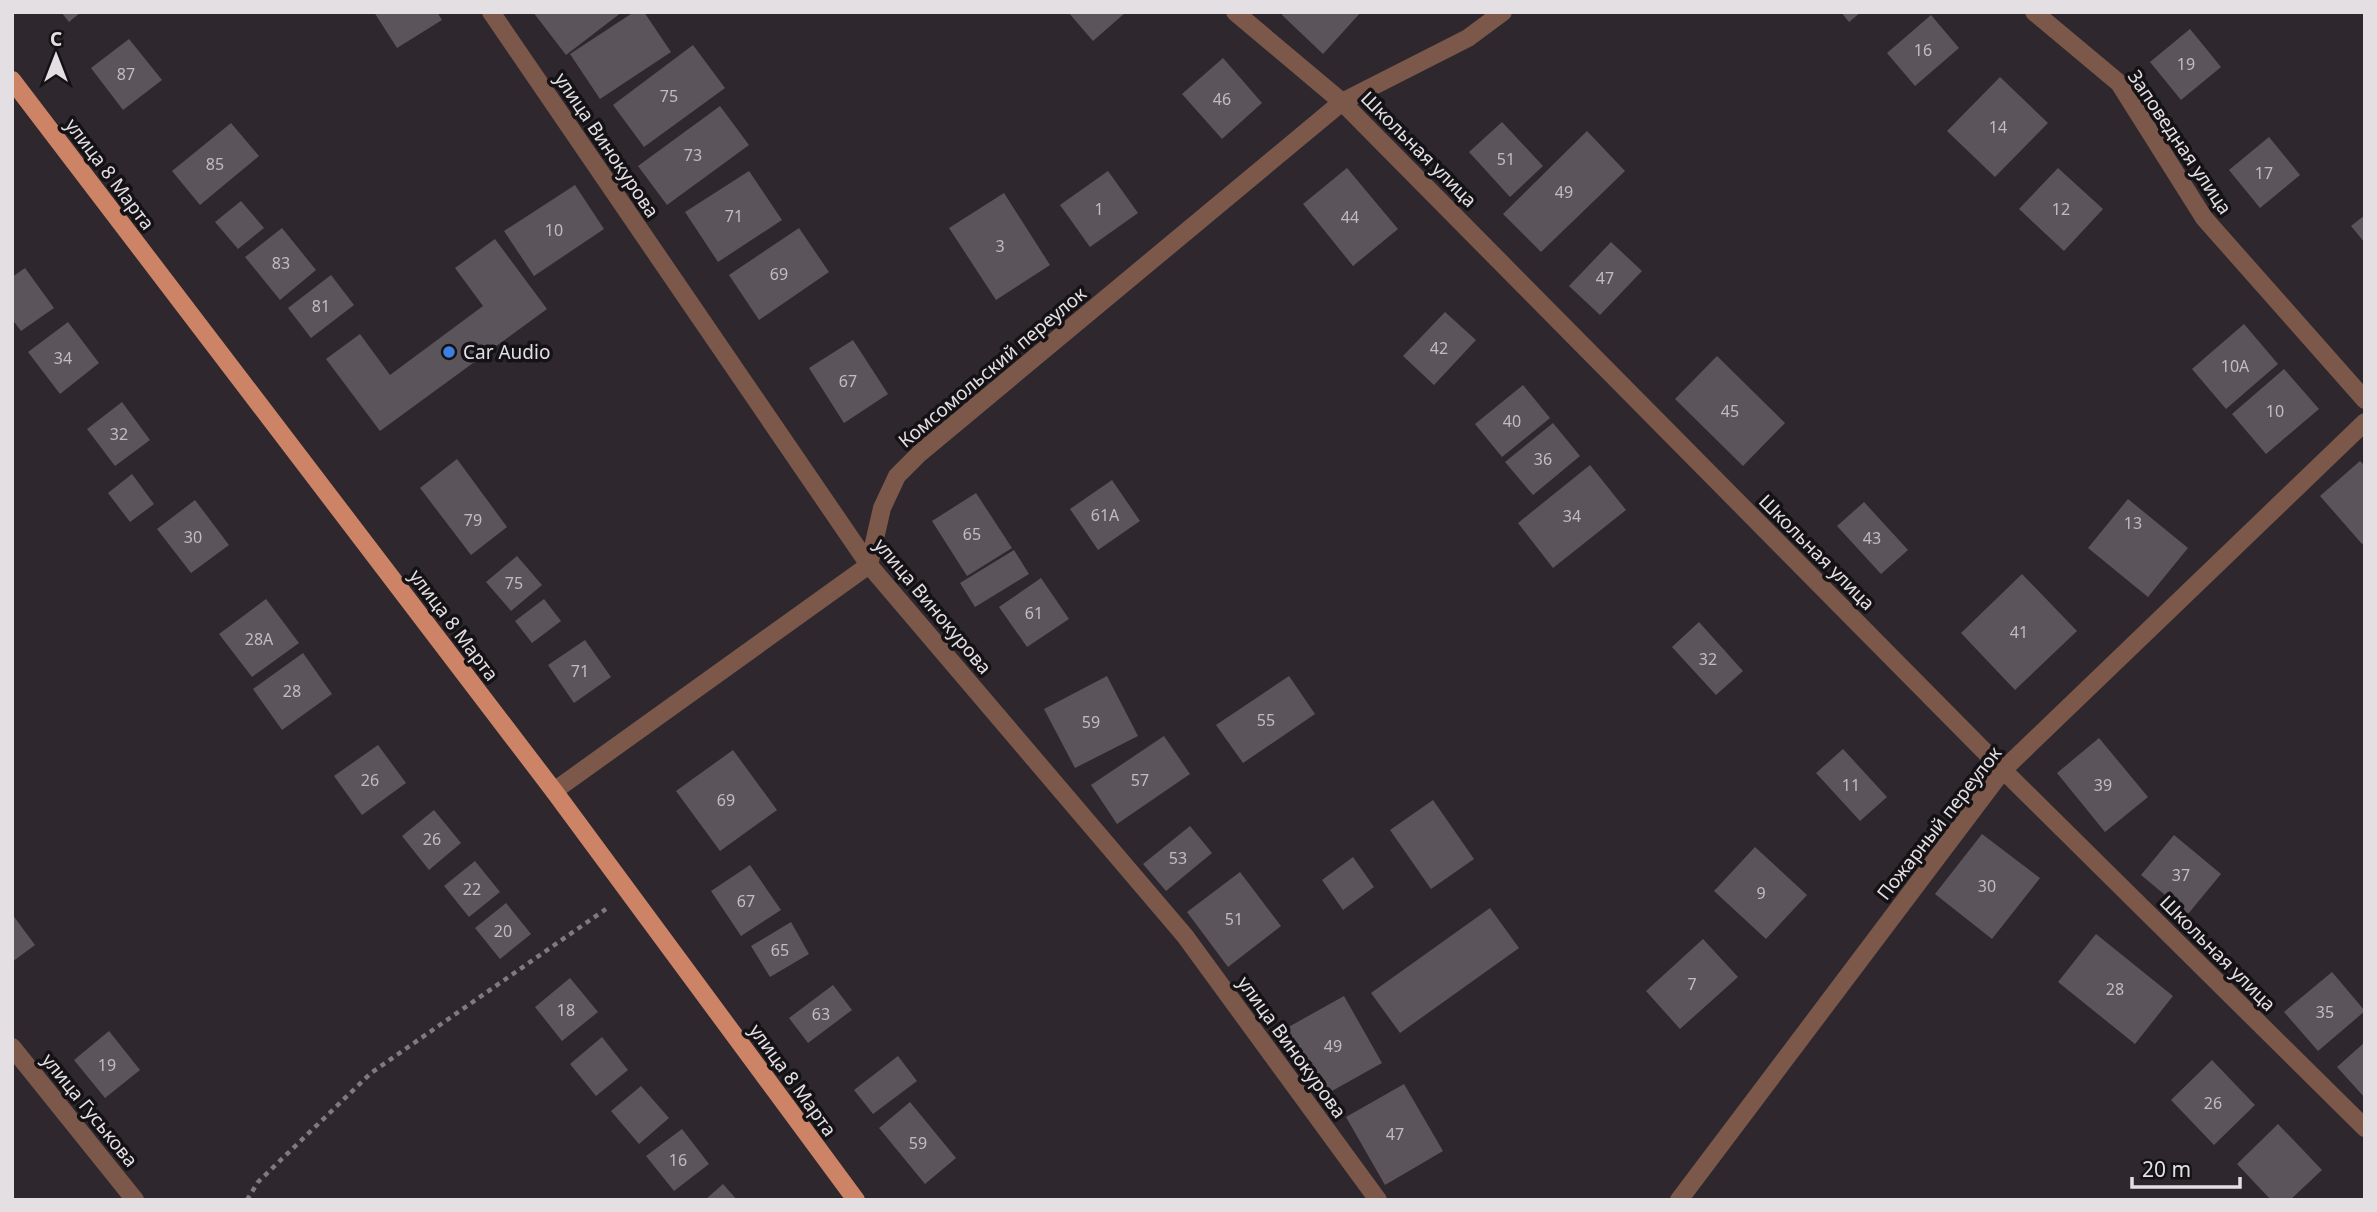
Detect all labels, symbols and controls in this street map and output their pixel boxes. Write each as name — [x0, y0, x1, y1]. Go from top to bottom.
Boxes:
north arrow — [21, 21, 91, 91]
text: С — [50, 26, 62, 52]
house number: 16 — [1914, 39, 1932, 61]
house number: 19 — [2177, 53, 2195, 75]
house number: 87 — [117, 63, 135, 85]
street label: Заповедная улица — [2122, 65, 2238, 219]
street label: улица Винокурова — [549, 67, 665, 223]
house number: 75 — [660, 85, 678, 107]
street label: Школьная улица — [1355, 85, 1483, 213]
house number: 46 — [1213, 88, 1231, 110]
street label: улица 8 Марта — [60, 113, 160, 235]
house number: 14 — [1989, 116, 2007, 138]
house number: 73 — [684, 144, 702, 166]
house number: 51 — [1497, 148, 1515, 170]
house number: 85 — [206, 153, 224, 175]
house number: 17 — [2255, 162, 2273, 184]
house number: 49 — [1555, 181, 1573, 203]
house number: 1 — [1094, 198, 1104, 220]
house number: 12 — [2052, 198, 2070, 220]
house number: 71 — [725, 205, 743, 227]
house number: 44 — [1341, 206, 1359, 228]
house number: 10 — [545, 219, 563, 241]
house number: 3 — [995, 235, 1005, 257]
house number: 83 — [272, 252, 290, 274]
house number: 69 — [770, 263, 788, 285]
house number: 47 — [1596, 267, 1614, 289]
street label: Комсомольский переулок — [893, 281, 1091, 453]
house number: 81 — [312, 295, 330, 317]
house number: 42 — [1430, 337, 1448, 359]
place label: Car Audio — [463, 339, 550, 365]
marker: Car Audio — [441, 344, 457, 360]
house number: 34 — [54, 347, 72, 369]
house number: 10А — [2221, 355, 2250, 377]
house number: 67 — [839, 370, 857, 392]
house number: 45 — [1721, 400, 1739, 422]
house number: 10 — [2266, 400, 2284, 422]
house number: 40 — [1503, 410, 1521, 432]
house number: 32 — [110, 423, 128, 445]
house number: 36 — [1534, 448, 1552, 470]
street label: Школьная улица — [1753, 488, 1881, 616]
house number: 61А — [1091, 504, 1120, 526]
house number: 34 — [1563, 505, 1581, 527]
house number: 79 — [464, 509, 482, 531]
house number: 13 — [2124, 512, 2142, 534]
house number: 65 — [963, 523, 981, 545]
house number: 30 — [184, 526, 202, 548]
house number: 43 — [1863, 527, 1881, 549]
street label: улица Винокурова — [868, 533, 998, 679]
street label: улица 8 Марта — [404, 564, 504, 686]
house number: 75 — [505, 572, 523, 594]
house number: 61 — [1025, 602, 1043, 624]
house number: 41 — [2010, 621, 2028, 643]
house number: 28А — [245, 628, 274, 650]
house number: 32 — [1699, 648, 1717, 670]
house number: 71 — [571, 660, 589, 682]
house number: 28 — [283, 680, 301, 702]
house number: 55 — [1257, 709, 1275, 731]
house number: 59 — [1082, 711, 1100, 733]
street label: Пожарный переулок — [1871, 741, 2007, 905]
house number: 26 — [361, 769, 379, 791]
house number: 57 — [1131, 769, 1149, 791]
house number: 11 — [1842, 774, 1860, 796]
house number: 39 — [2094, 774, 2112, 796]
house number: 69 — [717, 789, 735, 811]
house number: 26 — [423, 828, 441, 850]
house number: 53 — [1169, 847, 1187, 869]
house number: 37 — [2172, 864, 2190, 886]
house number: 30 — [1978, 875, 1996, 897]
house number: 22 — [463, 878, 481, 900]
house number: 9 — [1756, 882, 1766, 904]
street label: Школьная улица — [2154, 889, 2282, 1017]
house number: 67 — [737, 890, 755, 912]
house number: 51 — [1225, 908, 1243, 930]
house number: 20 — [494, 920, 512, 942]
house number: 65 — [771, 939, 789, 961]
street label: улица Винокурова — [1232, 971, 1352, 1123]
house number: 7 — [1687, 973, 1697, 995]
house number: 28 — [2106, 978, 2124, 1000]
house number: 18 — [557, 999, 575, 1021]
house number: 35 — [2316, 1001, 2334, 1023]
house number: 63 — [812, 1003, 830, 1025]
street label: улица 8 Марта — [743, 1018, 843, 1142]
house number: 49 — [1324, 1035, 1342, 1057]
street label: улица Гуськова — [36, 1048, 144, 1172]
house number: 19 — [98, 1054, 116, 1076]
house number: 26 — [2204, 1092, 2222, 1114]
house number: 47 — [1386, 1123, 1404, 1145]
house number: 59 — [909, 1132, 927, 1154]
scale bar — [2132, 1146, 2240, 1190]
house number: 16 — [669, 1149, 687, 1171]
text: 20 m — [2142, 1155, 2191, 1183]

